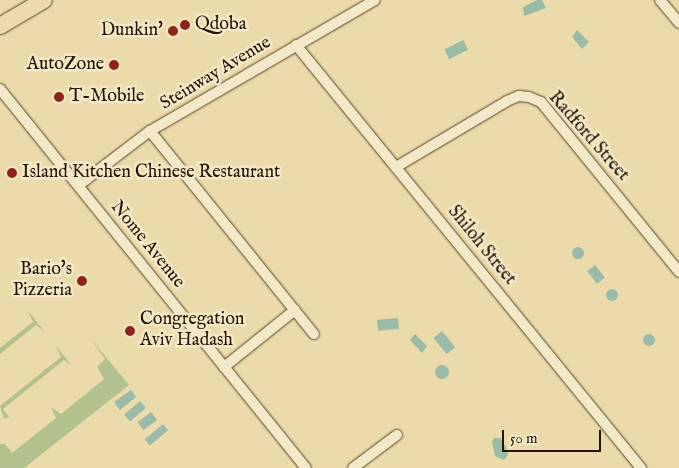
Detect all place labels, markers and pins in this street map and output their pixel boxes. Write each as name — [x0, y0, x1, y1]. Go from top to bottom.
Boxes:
place label: Qdoba — [195, 14, 246, 36]
marker: Qdoba — [179, 19, 191, 31]
place label: Dunkin' — [101, 20, 163, 42]
marker: Dunkin' — [167, 25, 179, 37]
place label: AutoZone — [27, 54, 104, 76]
marker: AutoZone — [108, 59, 120, 71]
place label: T-Mobile — [69, 86, 144, 108]
marker: T-Mobile — [53, 91, 65, 103]
place label: Island Kitchen Chinese Restaurant — [22, 162, 280, 184]
marker: Island Kitchen Chinese Restaurant — [6, 167, 18, 179]
place label: Bario's Pizzeria — [13, 260, 72, 302]
marker: Bario's Pizzeria — [76, 275, 88, 287]
place label: Congregation Aviv Hadash — [140, 310, 244, 352]
marker: Congregation Aviv Hadash — [124, 325, 136, 337]

